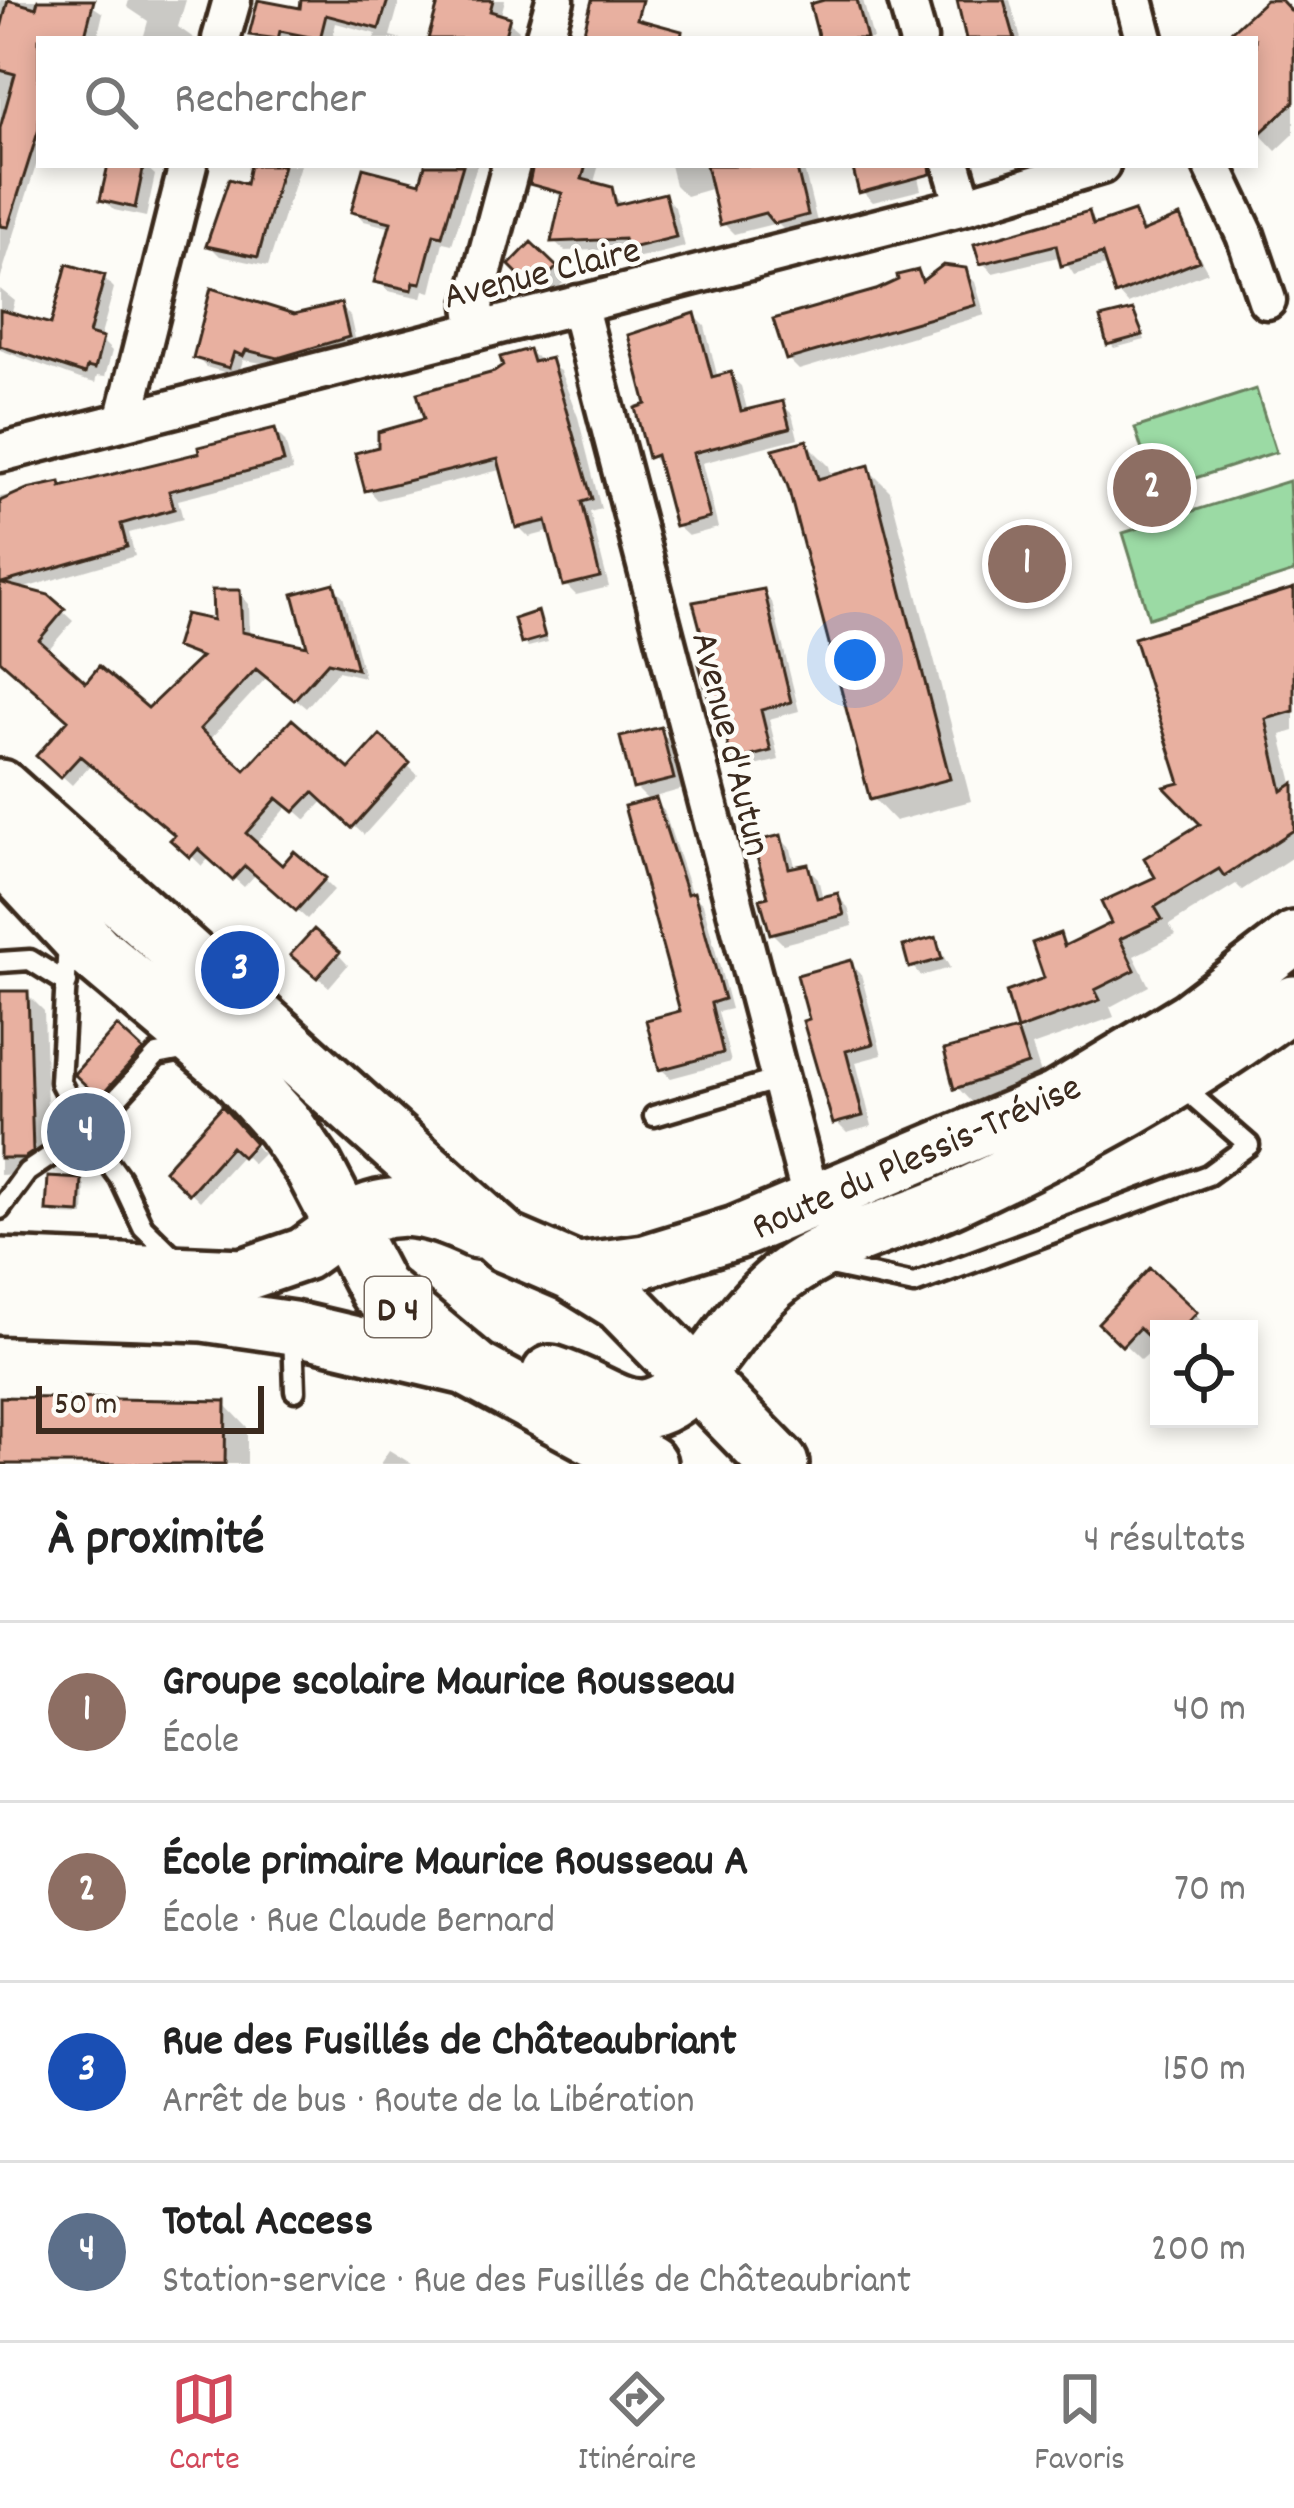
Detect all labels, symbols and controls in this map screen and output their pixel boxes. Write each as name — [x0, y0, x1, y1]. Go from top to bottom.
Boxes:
search box — [36, 36, 1258, 168]
icon: search — [78, 69, 144, 135]
text: Rechercher — [174, 70, 366, 134]
street label: Avenue Claire — [438, 225, 647, 327]
pin: 2 — [1113, 443, 1191, 533]
pin: 1 — [988, 519, 1066, 609]
street label: Avenue d'Autun — [673, 627, 782, 862]
your location — [825, 630, 885, 690]
pin: 3 — [201, 925, 279, 1015]
street label: Route du Plessis-Trévise — [744, 1063, 1091, 1257]
pin: 4 — [47, 1087, 125, 1177]
road number: D 4 — [365, 1277, 431, 1337]
map controls — [1150, 1320, 1258, 1428]
button: locate — [1150, 1320, 1258, 1428]
scale bar — [36, 1380, 264, 1433]
text: 50 m — [54, 1383, 118, 1430]
text: À proximité — [48, 1506, 265, 1578]
text: 4 résultats — [1084, 1515, 1246, 1570]
text: Groupe scolaire Maurice Rousseau — [162, 1652, 735, 1716]
text: 1 — [83, 1684, 91, 1739]
text: 40 m — [1173, 1684, 1246, 1739]
text: École — [162, 1716, 239, 1771]
text: École primaire Maurice Rousseau A — [162, 1832, 749, 1896]
text: 2 — [78, 1864, 96, 1919]
text: 70 m — [1174, 1864, 1246, 1919]
text: École · Rue Claude Bernard — [162, 1896, 555, 1951]
text: Rue des Fusillés de Châteaubriant — [162, 2012, 737, 2076]
text: 3 — [78, 2044, 96, 2099]
text: 150 m — [1162, 2044, 1246, 2099]
text: Arrêt de bus · Route de la Libération — [162, 2076, 695, 2131]
text: Total Access — [162, 2192, 373, 2256]
text: 4 — [79, 2224, 95, 2279]
text: 200 m — [1151, 2224, 1246, 2279]
text: Station-service · Rue des Fusillés de Châteaubriant — [162, 2256, 911, 2311]
tab: Carte — [169, 2366, 240, 2485]
tab: Itinéraire — [578, 2366, 696, 2485]
tab: Favoris — [1034, 2366, 1125, 2485]

